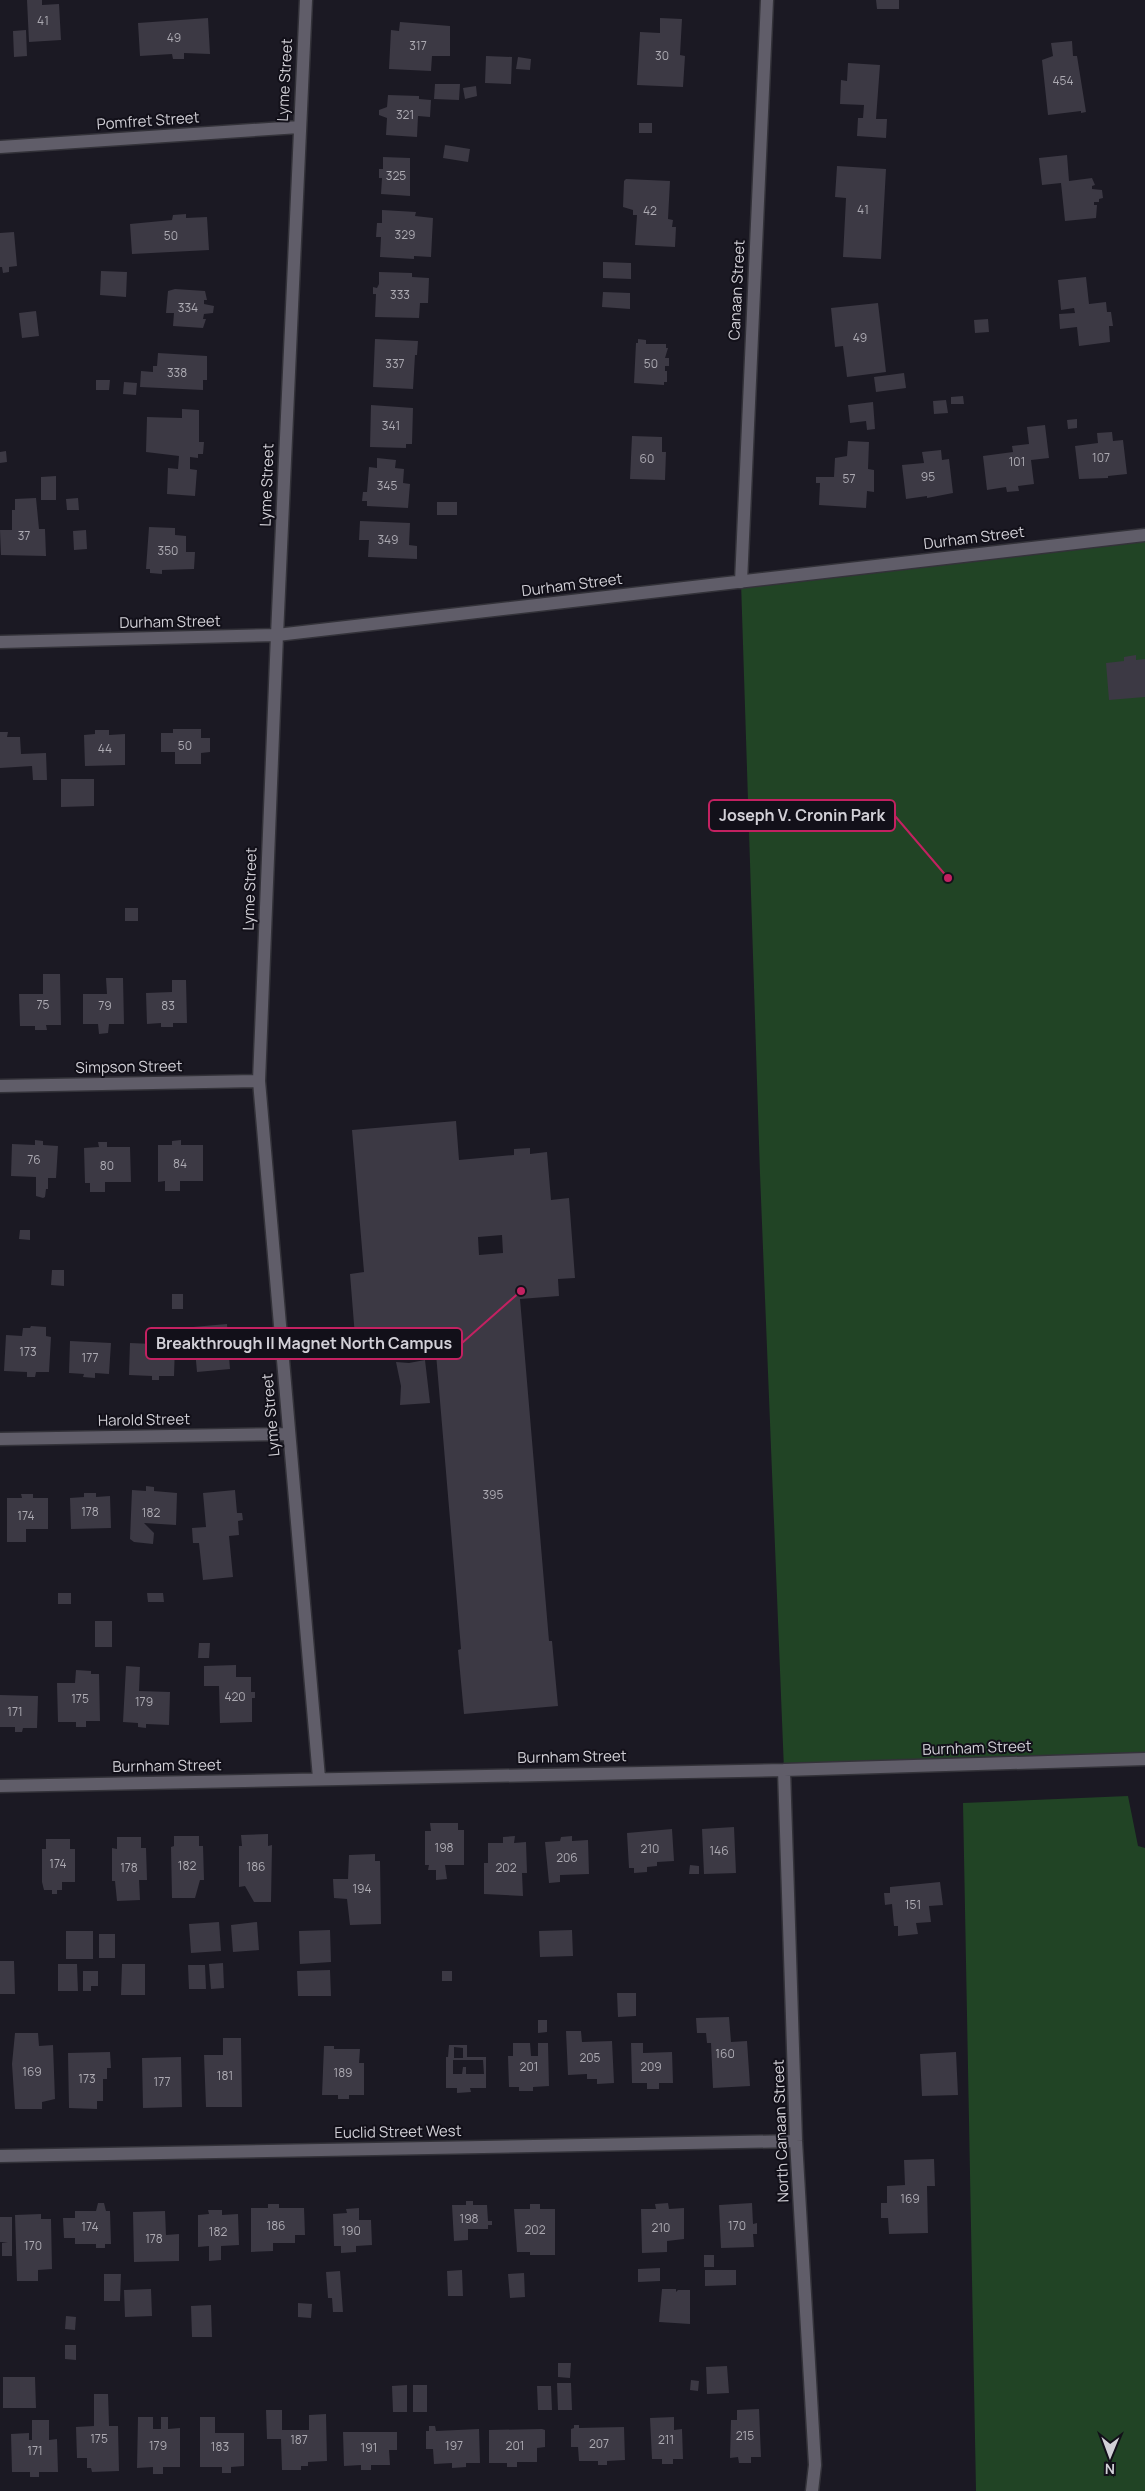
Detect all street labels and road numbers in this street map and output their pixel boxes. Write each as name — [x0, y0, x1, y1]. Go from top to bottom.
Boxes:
street label: Lyme Street — [272, 38, 297, 122]
street label: Pomfret Street — [96, 106, 200, 135]
street label: Canaan Street — [723, 239, 750, 341]
street label: Lyme Street — [255, 443, 278, 527]
street label: Durham Street — [922, 521, 1026, 554]
street label: Durham Street — [520, 568, 624, 601]
street label: Durham Street — [119, 610, 221, 633]
street label: Lyme Street — [238, 847, 261, 931]
street label: Simpson Street — [75, 1055, 183, 1078]
street label: Lyme Street — [256, 1373, 285, 1457]
street label: Harold Street — [98, 1408, 190, 1431]
street label: Burnham Street — [922, 1735, 1032, 1760]
street label: Burnham Street — [517, 1745, 627, 1768]
street label: Burnham Street — [112, 1754, 222, 1777]
street label: North Canaan Street — [768, 2059, 793, 2203]
street label: Euclid Street West — [334, 2120, 462, 2143]

